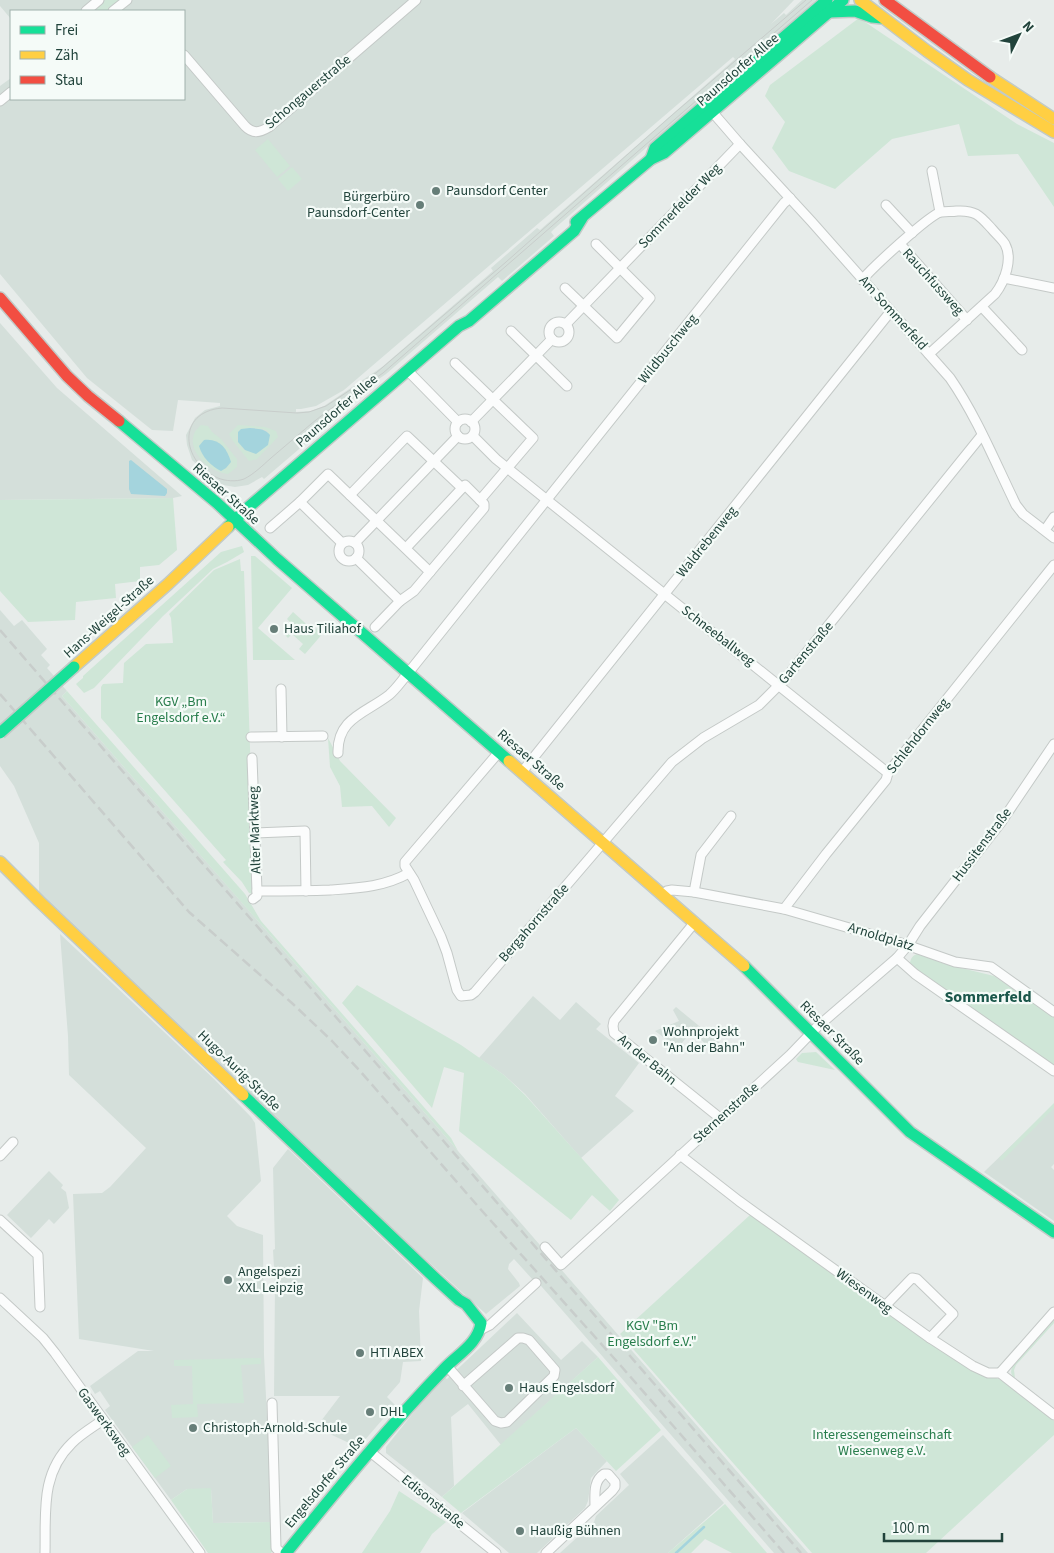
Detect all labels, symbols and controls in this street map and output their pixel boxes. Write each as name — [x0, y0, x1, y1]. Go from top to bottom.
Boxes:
legend — [10, 10, 185, 100]
north arrow — [994, 10, 1044, 60]
text: N — [1017, 17, 1038, 37]
text: Frei — [55, 20, 78, 41]
street label: Paunsdorfer Allee — [693, 29, 783, 111]
text: Zäh — [55, 45, 79, 66]
street label: Schongauerstraße — [261, 50, 355, 134]
text: Stau — [55, 70, 83, 91]
street label: Sommerfelder Weg — [634, 159, 726, 253]
place label: Paunsdorf Center — [446, 181, 548, 201]
marker: Paunsdorf Center — [430, 185, 442, 197]
place label: Bürgerbüro Paunsdorf-Center — [307, 187, 410, 223]
marker: Bürgerbüro Paunsdorf-Center — [414, 199, 426, 211]
street label: Rauchfussweg — [897, 244, 969, 320]
street label: Am Sommerfeld — [854, 271, 932, 355]
street label: Wildbuschweg — [634, 310, 702, 388]
street label: Paunsdorfer Allee — [292, 370, 382, 452]
street label: Riesaer Straße — [188, 458, 264, 530]
street label: Waldrebenweg — [672, 502, 742, 582]
street label: Hans-Weigel-Straße — [59, 571, 159, 663]
street label: Schneeballweg — [677, 601, 759, 671]
street label: Gartenstraße — [774, 617, 838, 689]
place label: Haus Tiliahof — [284, 619, 362, 639]
marker: Haus Tiliahof — [268, 623, 280, 635]
park label: KGV „Bm Engelsdorf e.V.“ — [136, 692, 226, 728]
street label: Schlehdornweg — [882, 694, 954, 778]
street label: Riesaer Straße — [493, 725, 569, 795]
street label: Alter Marktweg — [243, 786, 267, 874]
street label: Hussitenstraße — [948, 804, 1016, 886]
street label: Bergahornstraße — [494, 879, 574, 967]
street label: Arnoldplatz — [846, 918, 916, 957]
district label: Sommerfeld — [944, 986, 1032, 1008]
street label: Riesaer Straße — [795, 996, 869, 1070]
place label: Wohnprojekt "An der Bahn" — [663, 1022, 745, 1058]
street label: Hugo-Aurig-Straße — [193, 1026, 285, 1116]
street label: An der Bahn — [613, 1030, 681, 1090]
marker: Wohnprojekt "An der Bahn" — [647, 1034, 659, 1046]
street label: Sternenstraße — [689, 1078, 763, 1148]
place label: Angelspezi XXL Leipzig — [238, 1262, 303, 1298]
street label: Wiesenweg — [832, 1264, 896, 1318]
marker: Angelspezi XXL Leipzig — [222, 1274, 234, 1286]
park label: KGV "Bm Engelsdorf e.V." — [607, 1316, 697, 1352]
place label: HTI ABEX — [370, 1343, 424, 1363]
marker: HTI ABEX — [354, 1347, 366, 1359]
place label: Haus Engelsdorf — [519, 1378, 615, 1398]
marker: Haus Engelsdorf — [503, 1382, 515, 1394]
street label: Gaswerksweg — [72, 1384, 136, 1460]
place label: DHL — [380, 1402, 405, 1422]
marker: DHL — [364, 1406, 376, 1418]
place label: Christoph-Arnold-Schule — [203, 1418, 347, 1438]
marker: Christoph-Arnold-Schule — [187, 1422, 199, 1434]
park label: Interessengemeinschaft Wiesenweg e.V. — [812, 1425, 952, 1461]
street label: Engelsdorfer Straße — [280, 1431, 370, 1533]
street label: Edisonstraße — [397, 1470, 469, 1534]
scale bar — [884, 1510, 1002, 1542]
text: 100 m — [892, 1518, 930, 1539]
place label: Haußig Bühnen — [530, 1521, 621, 1541]
marker: Haußig Bühnen — [514, 1525, 526, 1537]

